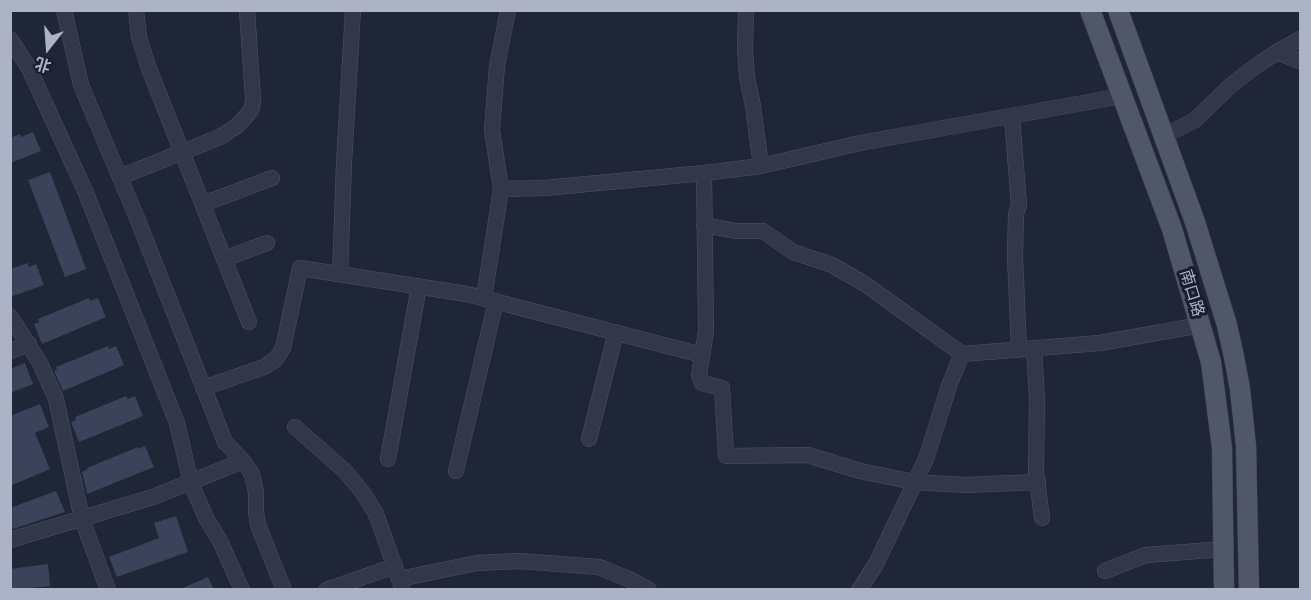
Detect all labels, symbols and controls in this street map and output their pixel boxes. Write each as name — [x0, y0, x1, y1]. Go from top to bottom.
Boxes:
north arrow — [18, 18, 78, 78]
text: 北 — [32, 53, 53, 77]
street label: 南口路 — [1176, 267, 1208, 319]

